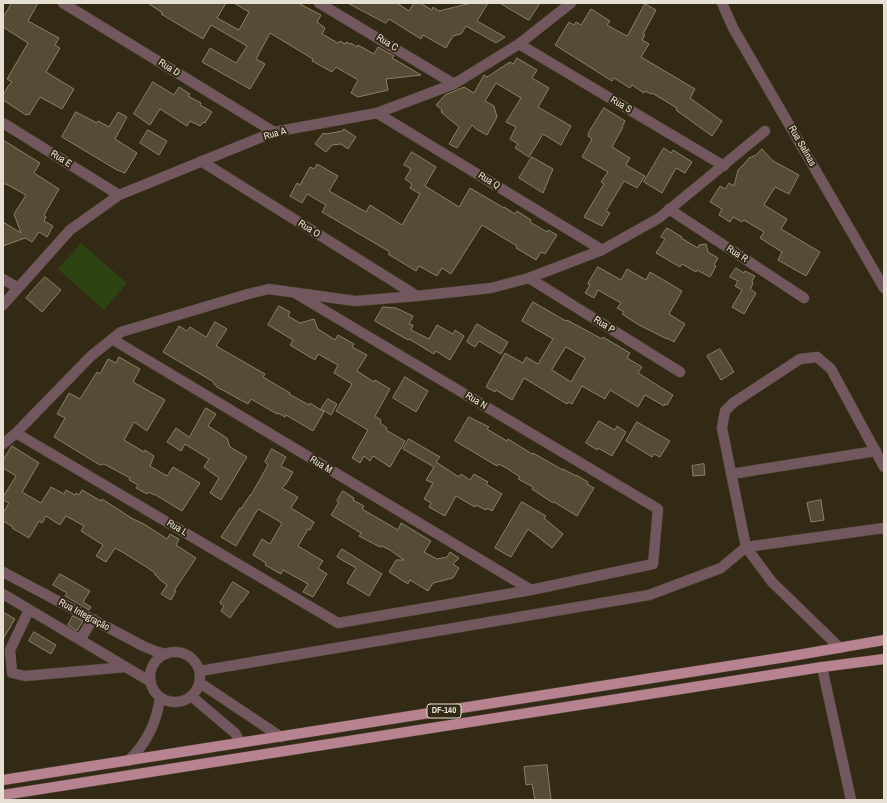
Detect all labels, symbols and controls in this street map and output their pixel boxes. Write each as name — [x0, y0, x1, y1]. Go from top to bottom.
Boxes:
street label: Rua C — [374, 32, 400, 54]
street label: Rua D — [156, 57, 182, 79]
street label: Rua S — [608, 94, 634, 116]
street label: Rua Salinas — [786, 124, 818, 168]
street label: Rua A — [262, 125, 288, 143]
street label: Rua E — [48, 148, 74, 170]
street label: Rua Q — [476, 170, 502, 192]
street label: Rua O — [296, 218, 322, 240]
street label: Rua R — [724, 243, 750, 265]
street label: Rua P — [591, 314, 617, 336]
street label: Rua N — [463, 390, 489, 412]
street label: Rua M — [308, 454, 334, 476]
street label: Rua L — [165, 517, 189, 539]
street label: Rua Integração — [56, 597, 112, 633]
road number: DF-140 — [427, 704, 461, 718]

